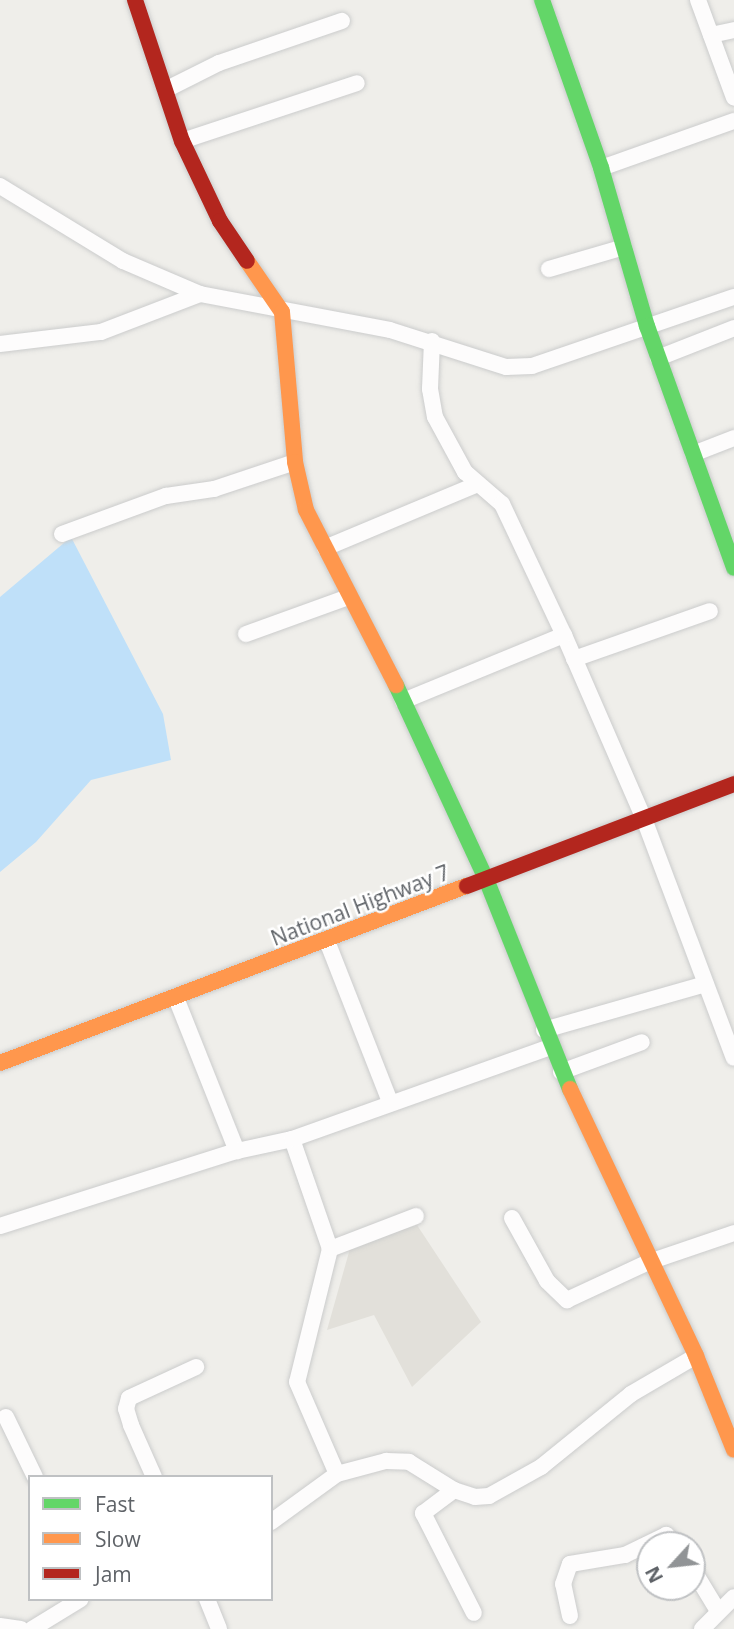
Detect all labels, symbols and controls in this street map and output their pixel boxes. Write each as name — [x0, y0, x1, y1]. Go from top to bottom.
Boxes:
street label: National Highway 7 — [267, 859, 453, 951]
legend — [28, 1475, 273, 1601]
text: Fast — [95, 1490, 135, 1518]
text: Slow — [95, 1525, 141, 1553]
north arrow — [636, 1531, 706, 1601]
text: Jam — [95, 1560, 132, 1588]
text: N — [639, 1562, 669, 1587]

